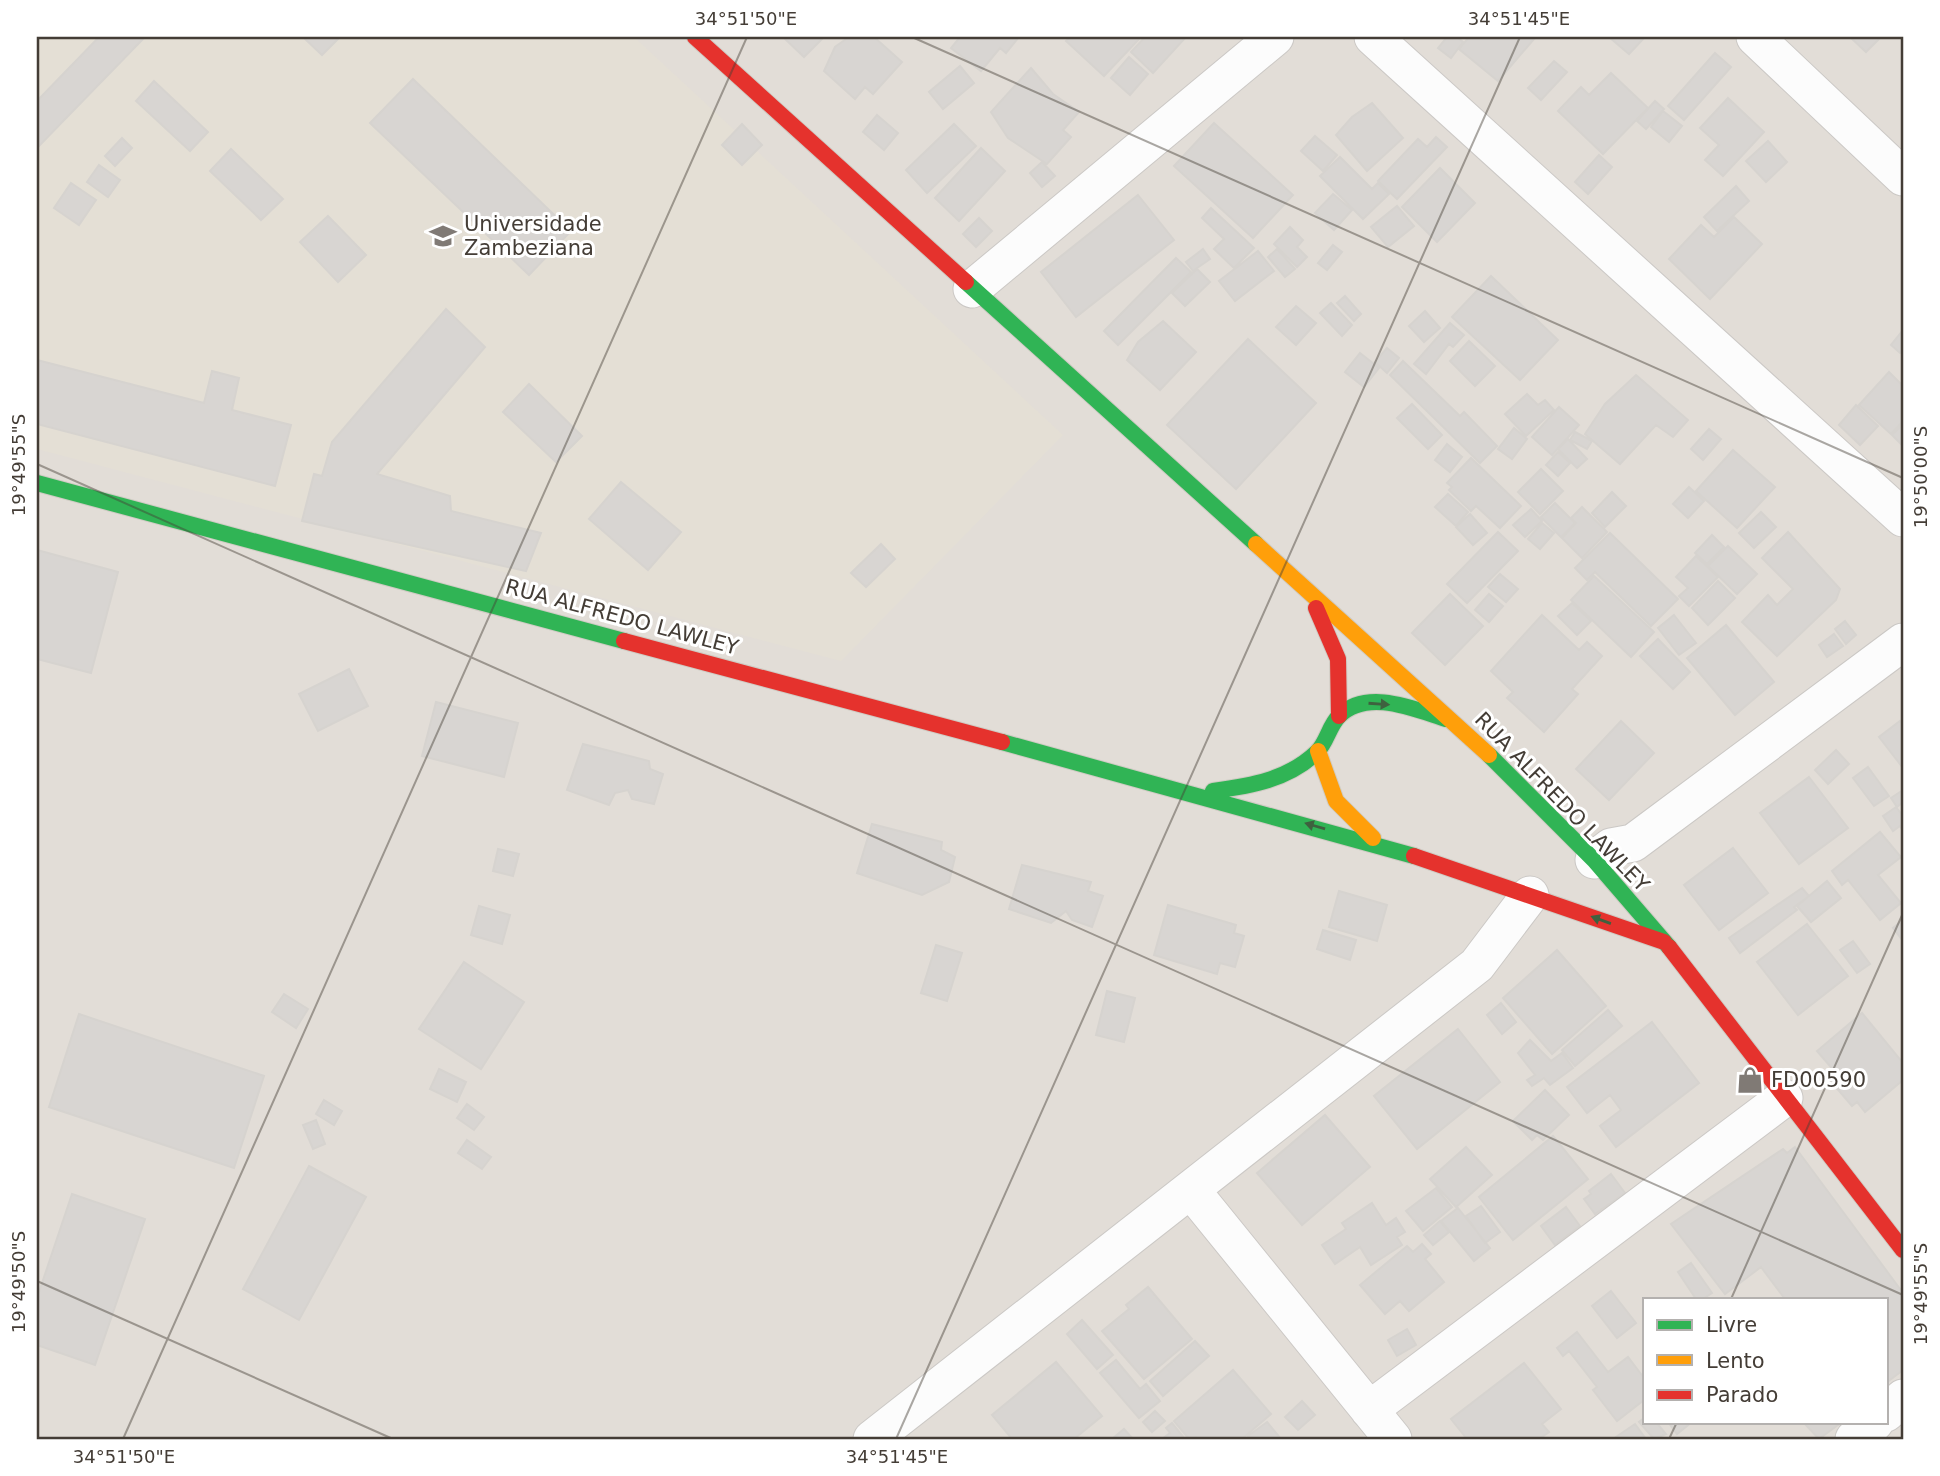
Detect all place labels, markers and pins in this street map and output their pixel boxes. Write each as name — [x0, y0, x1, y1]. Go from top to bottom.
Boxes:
place label: Universidade Zambeziana — [464, 212, 602, 260]
school or university icon: Universidade Zambeziana — [428, 221, 458, 251]
shop icon: FD00590 — [1735, 1065, 1765, 1095]
place label: FD00590 — [1771, 1068, 1866, 1092]

